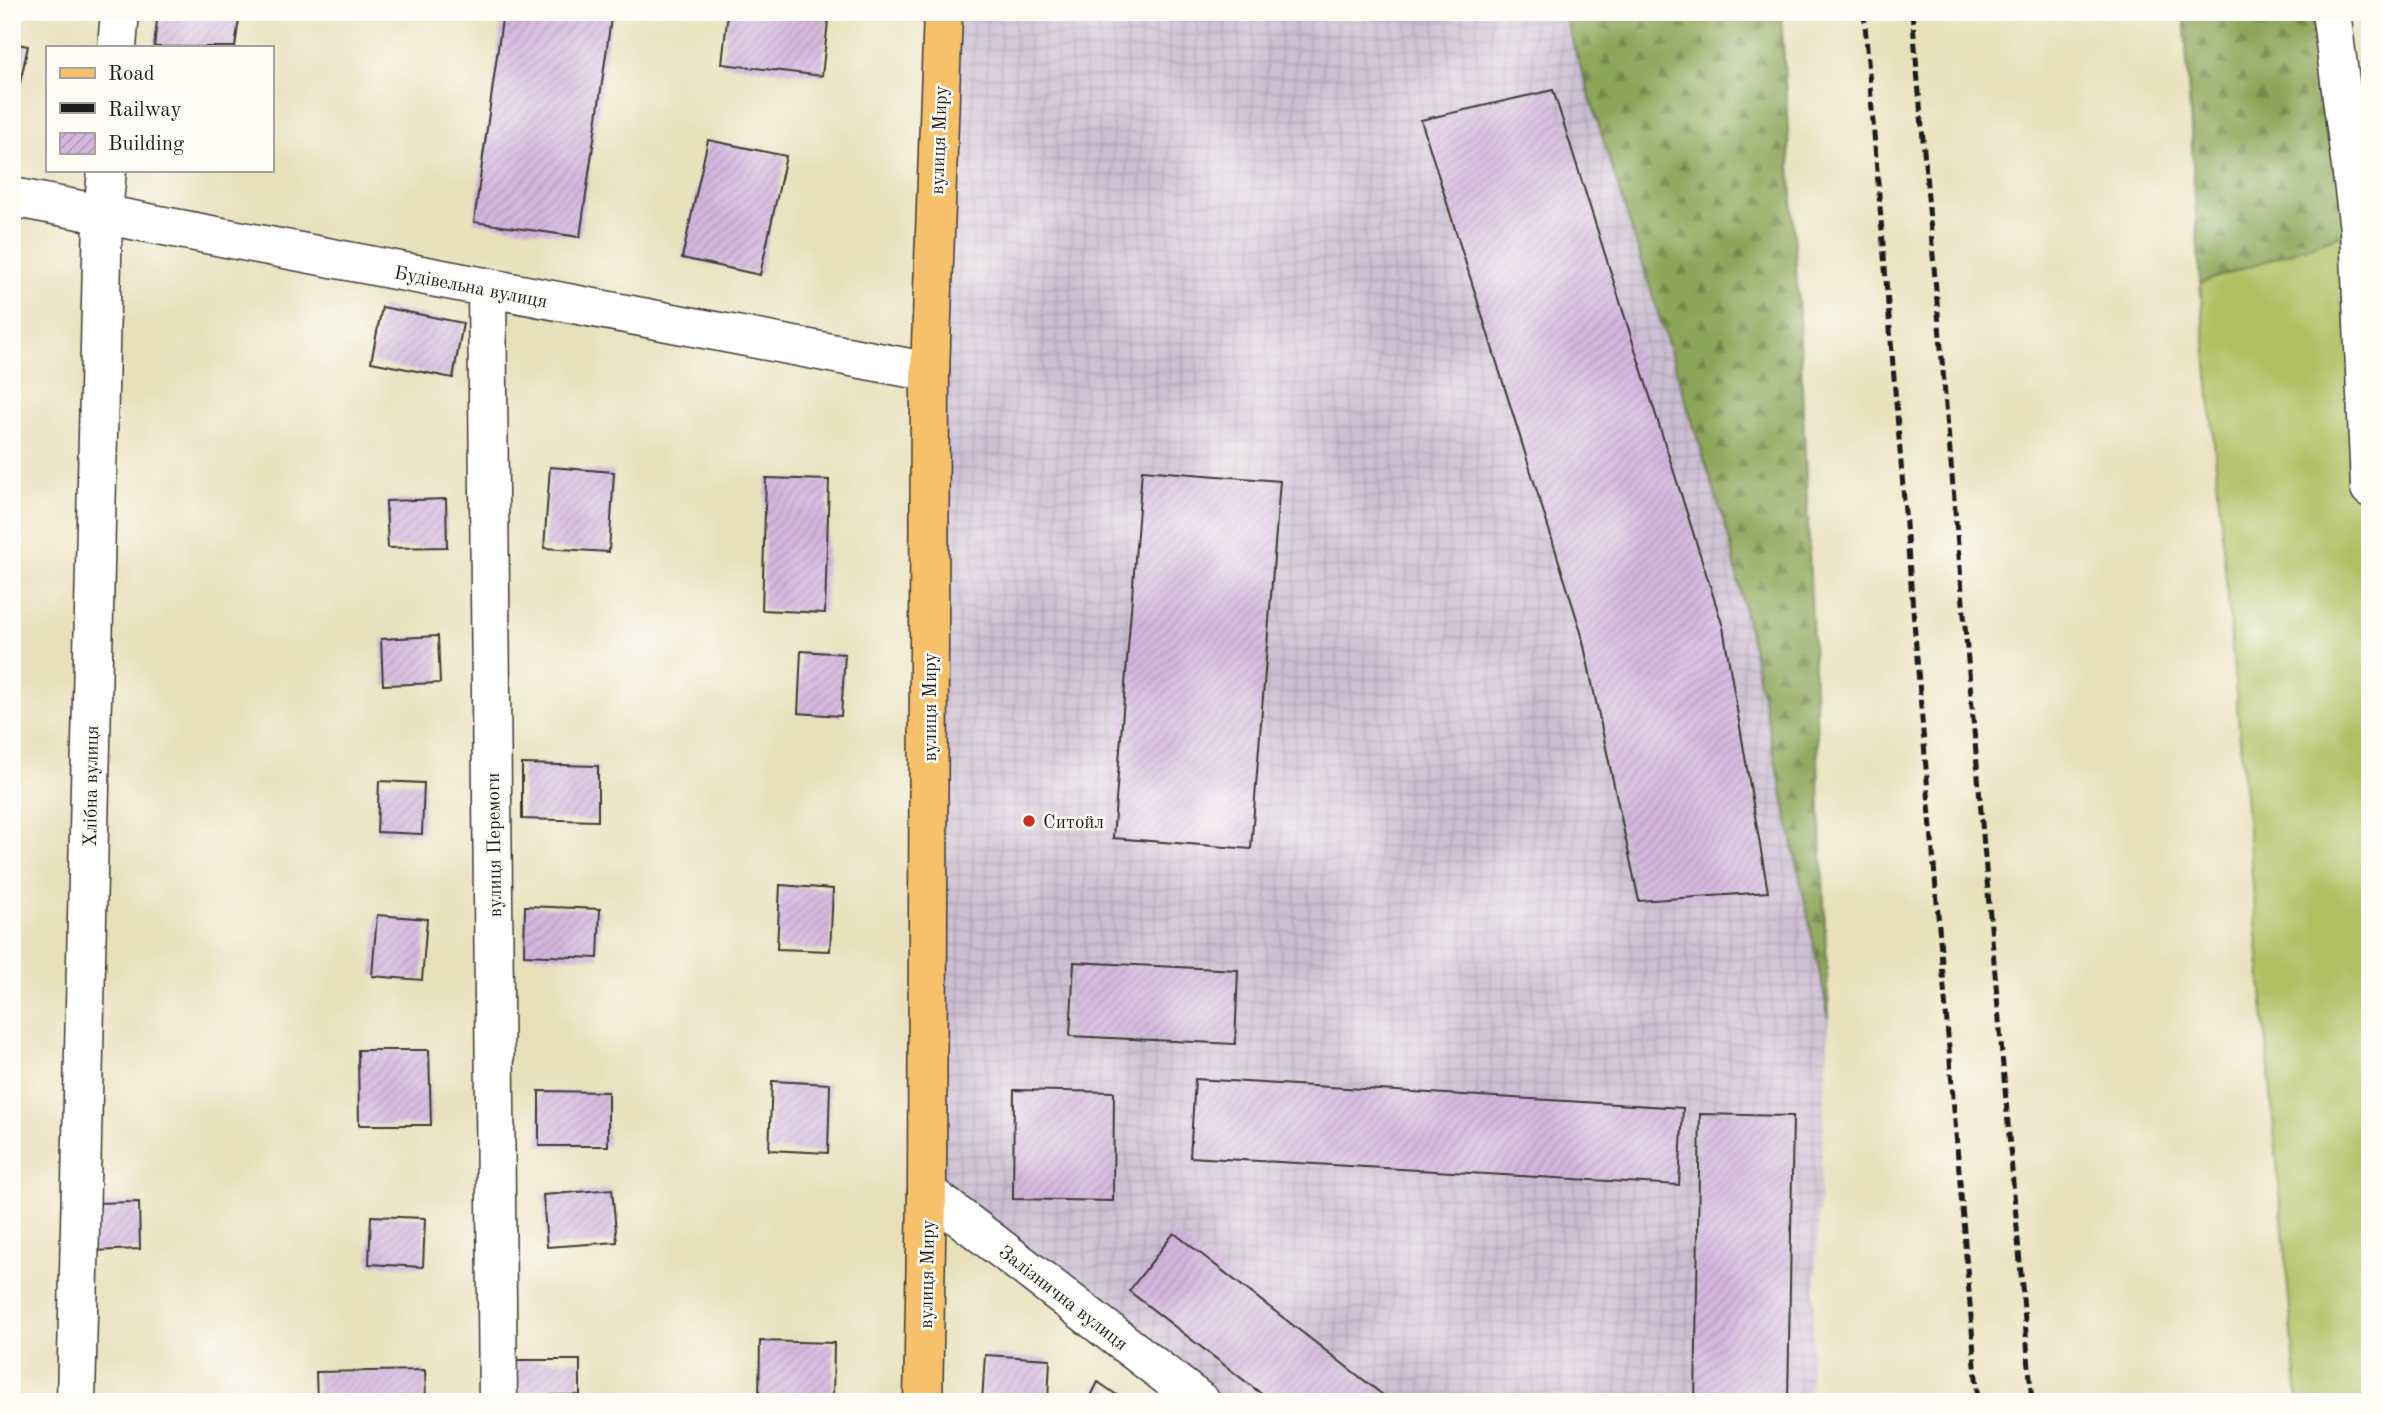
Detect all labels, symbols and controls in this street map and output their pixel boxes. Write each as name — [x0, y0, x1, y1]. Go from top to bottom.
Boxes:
legend — [46, 46, 273, 172]
text: Road — [108, 64, 155, 85]
street label: вулиця Миру — [929, 85, 952, 195]
text: Railway — [108, 100, 182, 121]
text: Building — [108, 134, 185, 155]
street label: Будівельна вулиця — [392, 264, 549, 313]
street label: вулиця Миру — [922, 652, 941, 762]
street label: Хлібна вулиця — [82, 725, 103, 847]
street label: вулиця Перемоги — [485, 772, 506, 917]
marker: Ситойл — [1021, 813, 1037, 829]
place label: Ситойл — [1043, 814, 1104, 833]
street label: вулиця Миру — [918, 1219, 939, 1329]
street label: Залізнична вулиця — [994, 1243, 1131, 1355]

